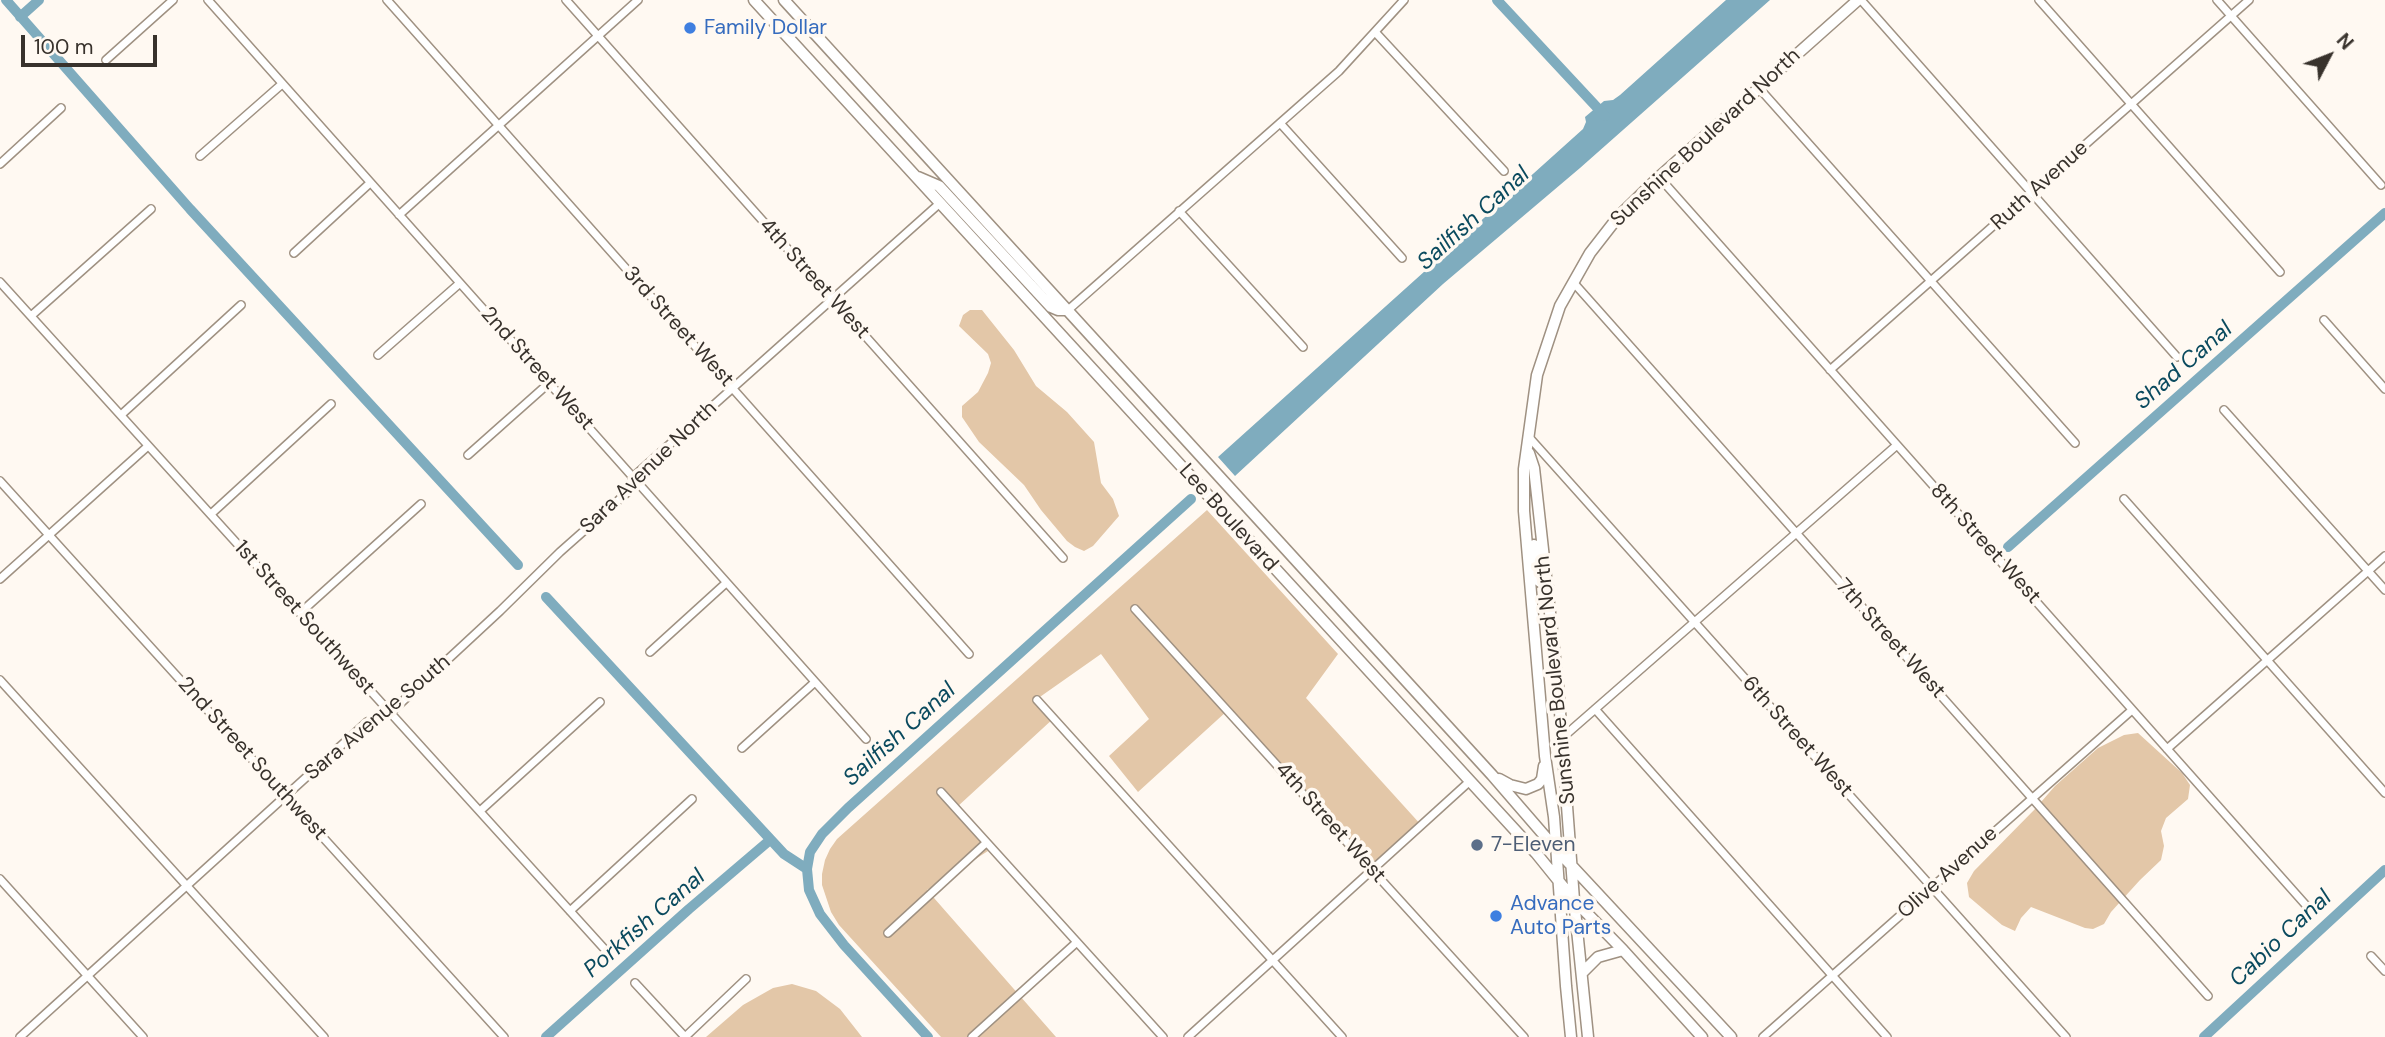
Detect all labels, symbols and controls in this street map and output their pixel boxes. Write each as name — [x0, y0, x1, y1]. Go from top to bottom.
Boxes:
place label: Family Dollar — [704, 15, 827, 41]
marker: Family Dollar — [682, 20, 698, 36]
scale bar — [24, 21, 161, 65]
north arrow — [2294, 21, 2364, 91]
text: N — [2331, 28, 2359, 55]
text: 100 m — [34, 33, 94, 61]
street label: Sunshine Boulevard North — [1606, 44, 1806, 232]
street label: Ruth Avenue — [1986, 136, 2094, 236]
water label: Sailfish Canal — [1412, 161, 1536, 277]
street label: 4th Street West — [753, 214, 875, 344]
street label: 3rd Street West — [617, 262, 739, 392]
street label: 2nd Street West — [475, 302, 599, 436]
water label: Shad Canal — [2130, 316, 2238, 416]
street label: Sara Avenue North — [575, 396, 723, 540]
street label: Lee Boulevard — [1173, 459, 1283, 577]
street label: 8th Street West — [1924, 479, 2046, 609]
street label: 1st Street Southwest — [228, 536, 380, 700]
street label: Sunshine Boulevard North — [1530, 554, 1582, 806]
street label: 7th Street West — [1830, 574, 1950, 704]
street label: Sara Avenue South — [300, 650, 456, 786]
street label: 6th Street West — [1736, 671, 1858, 803]
street label: 2nd Street Southwest — [172, 672, 332, 846]
water label: Sailfish Canal — [838, 677, 962, 793]
street label: 4th Street West — [1269, 758, 1391, 888]
street label: Olive Avenue — [1893, 822, 2003, 924]
place label: 7-Eleven — [1491, 832, 1575, 858]
marker: 7-Eleven — [1469, 837, 1485, 853]
water label: Porkfish Canal — [579, 864, 711, 984]
water label: Cabio Canal — [2224, 885, 2338, 993]
place label: Advance Auto Parts — [1510, 891, 1611, 941]
marker: Advance Auto Parts — [1488, 908, 1504, 924]

